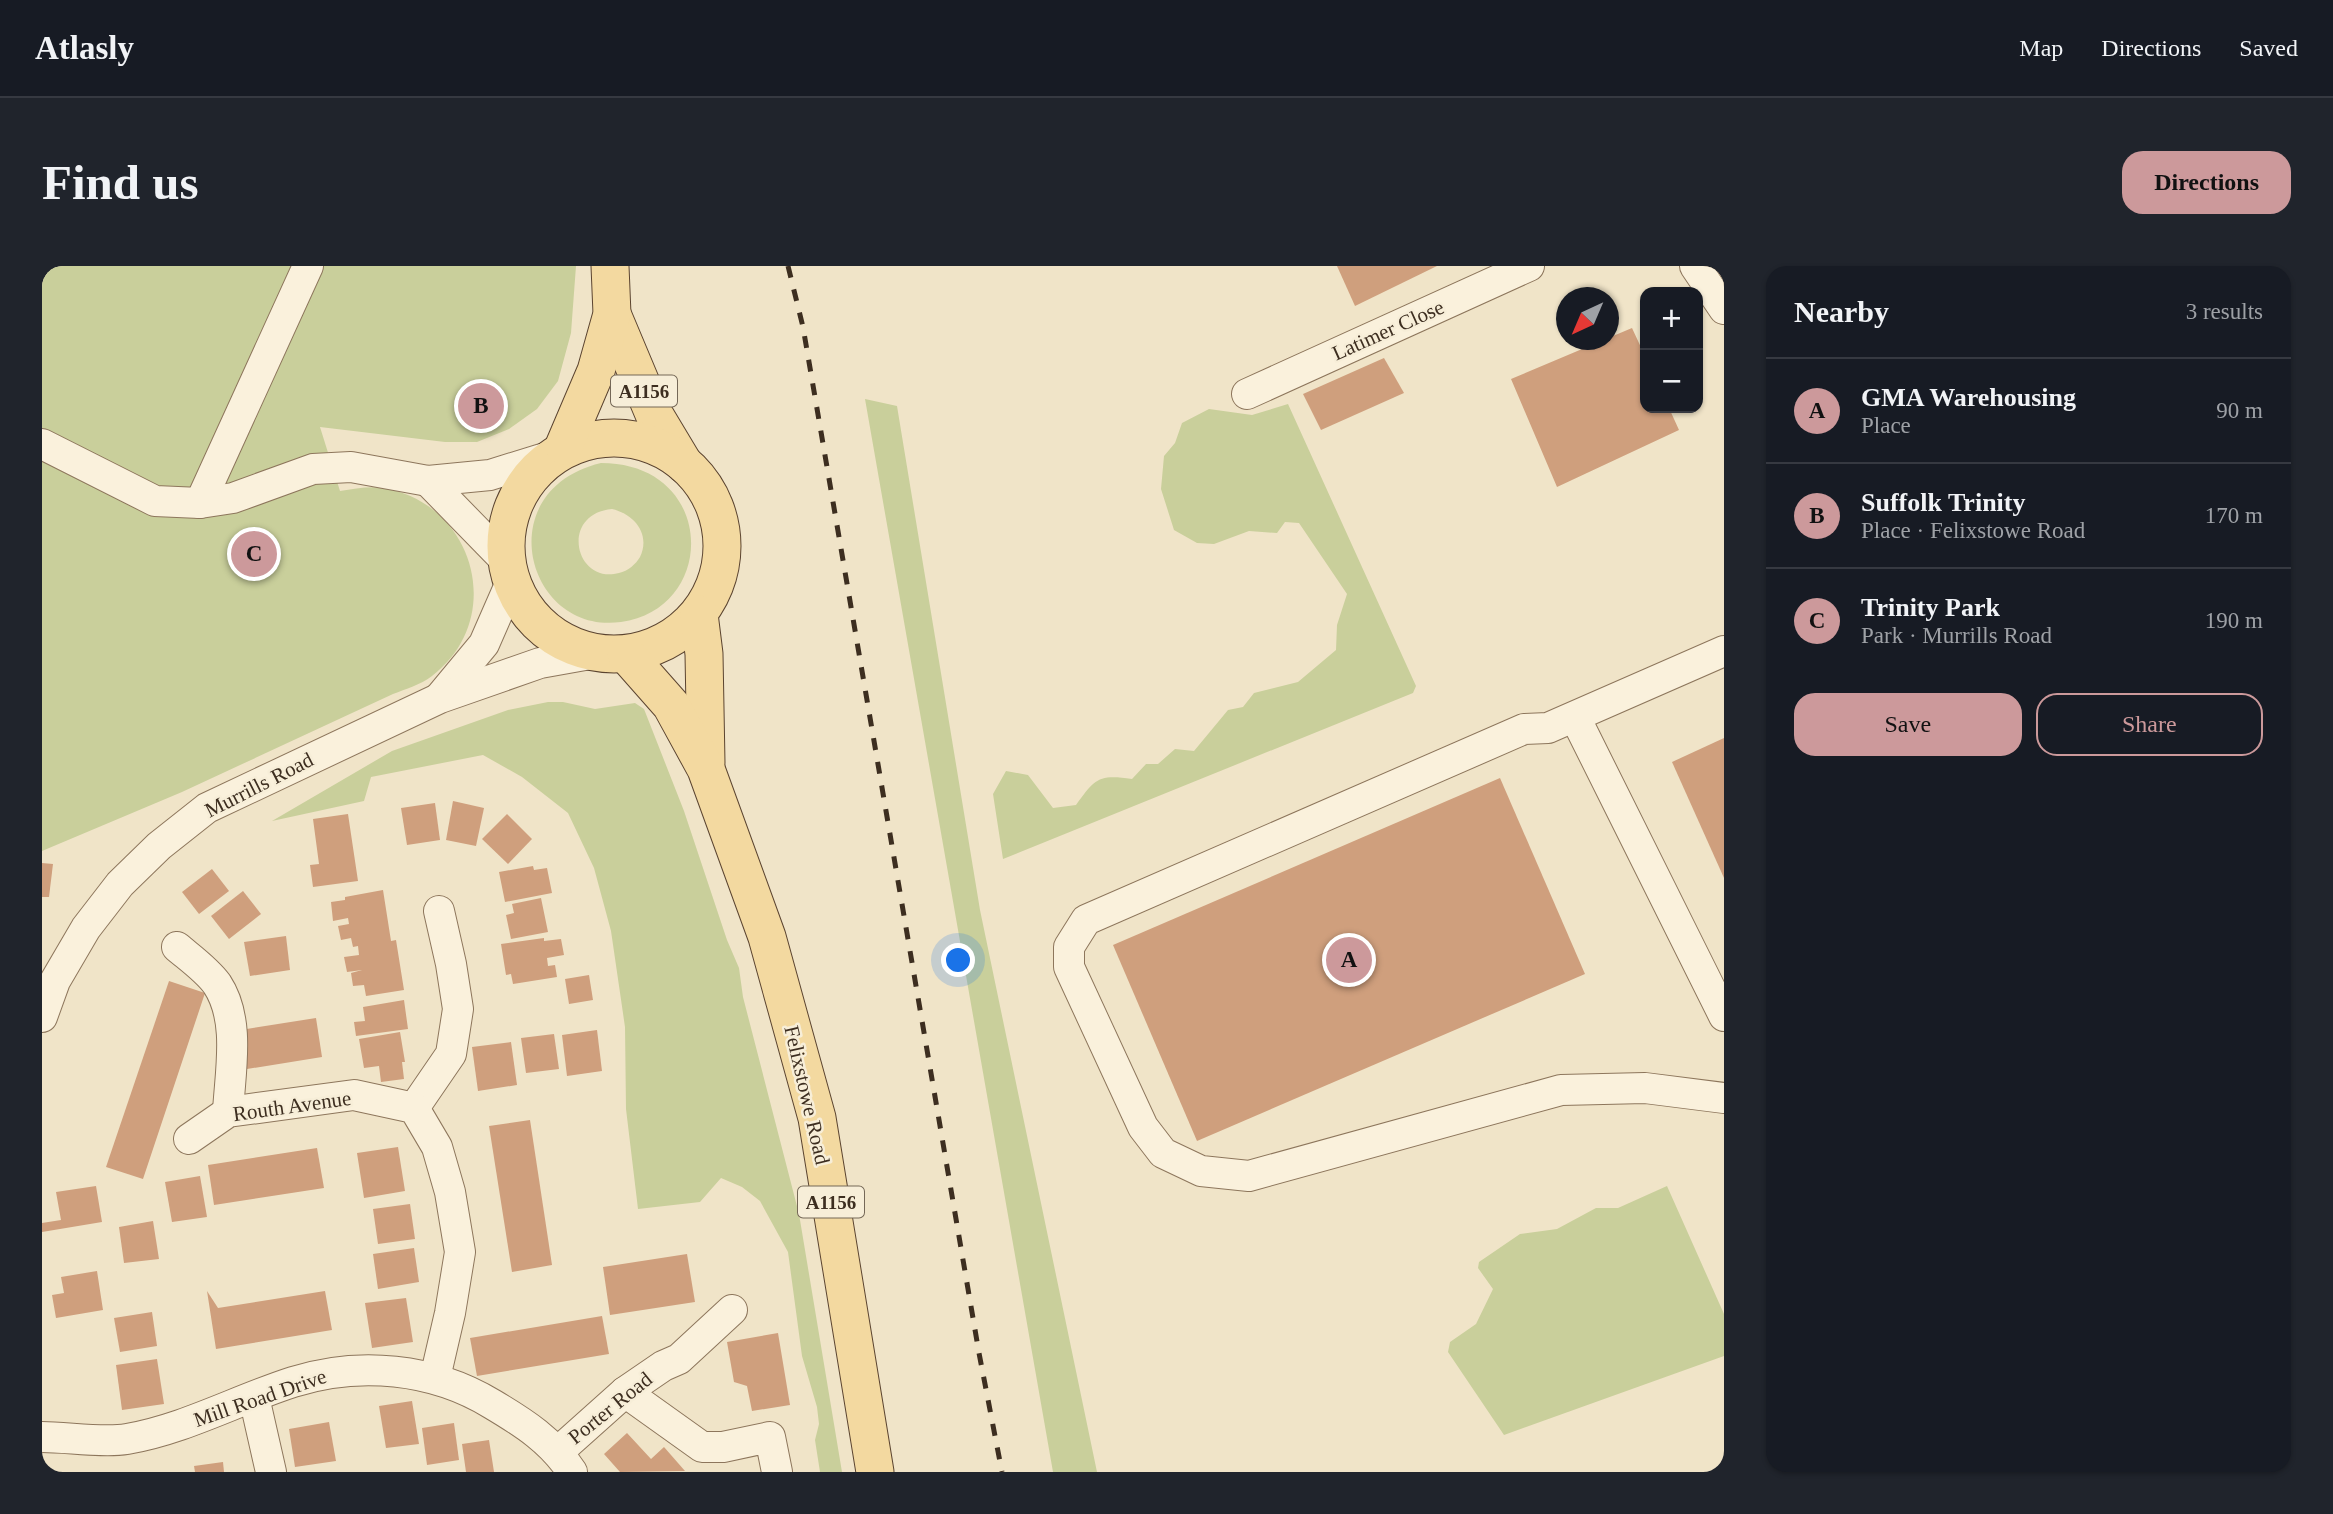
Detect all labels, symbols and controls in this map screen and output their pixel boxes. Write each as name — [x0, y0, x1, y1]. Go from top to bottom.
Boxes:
text: Atlasly — [35, 30, 134, 66]
text: Map — [2019, 35, 2063, 61]
text: Directions — [2101, 35, 2201, 61]
text: Saved — [2239, 35, 2298, 61]
button: Directions — [2122, 151, 2291, 214]
text: Find us — [42, 155, 199, 210]
north arrow — [1556, 287, 1619, 350]
map controls — [1640, 287, 1703, 413]
button: + — [1640, 287, 1703, 350]
street label: Latimer Close — [1329, 295, 1447, 365]
text: Nearby — [1794, 295, 1889, 328]
text: 3 results — [2186, 299, 2263, 324]
button: − — [1640, 350, 1703, 413]
road number: A1156 — [611, 376, 677, 406]
pin: B — [458, 380, 504, 432]
text: GMA Warehousing — [1861, 383, 2076, 412]
text: A — [1809, 398, 1825, 423]
text: 90 m — [2216, 398, 2263, 423]
text: Place — [1861, 413, 1911, 438]
text: Suffolk Trinity — [1861, 488, 2025, 517]
text: B — [1809, 503, 1825, 528]
text: 170 m — [2205, 503, 2263, 528]
text: Place · Felixstowe Road — [1861, 518, 2085, 543]
pin: C — [231, 528, 277, 580]
text: Trinity Park — [1861, 593, 2000, 622]
text: C — [1809, 608, 1825, 633]
text: 190 m — [2205, 608, 2263, 633]
text: Park · Murrills Road — [1861, 623, 2052, 648]
button: Save — [1794, 693, 2022, 756]
button: Share — [2036, 693, 2263, 756]
street label: Murrills Road — [201, 747, 318, 823]
pin: A — [1326, 934, 1372, 986]
your location — [941, 943, 975, 977]
street label: Felixstowe Road — [779, 1023, 835, 1167]
street label: Routh Avenue — [231, 1086, 353, 1126]
road number: A1156 — [798, 1186, 864, 1218]
street label: Mill Road Drive — [190, 1364, 330, 1432]
street label: Porter Road — [563, 1367, 657, 1449]

